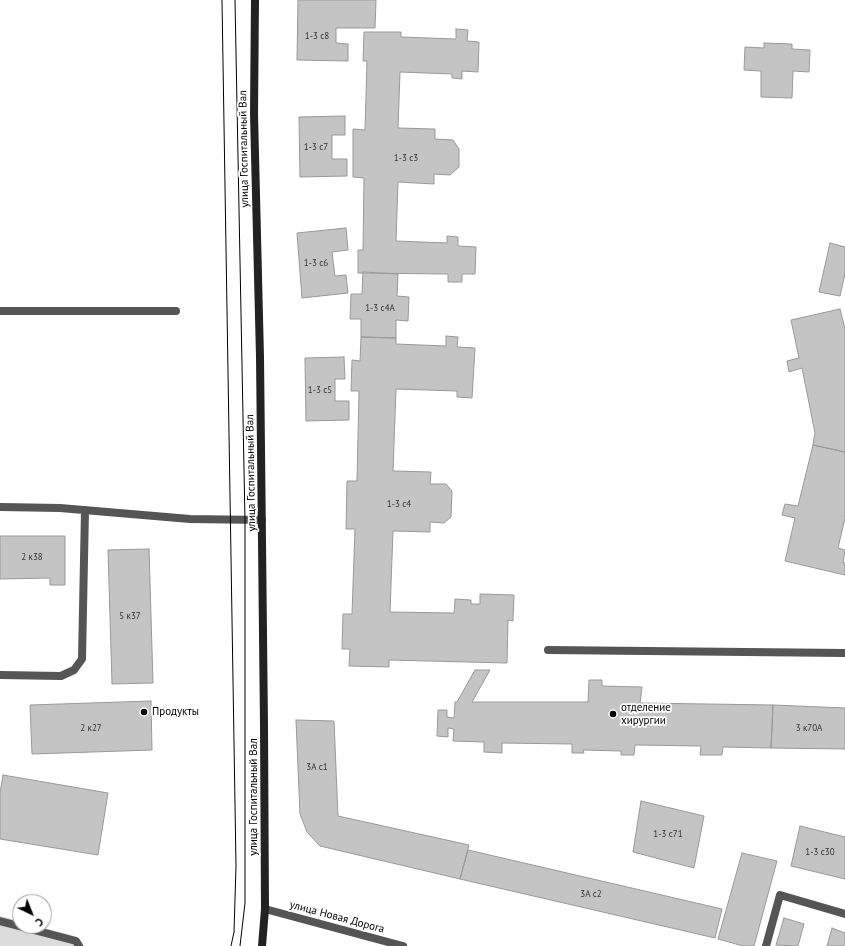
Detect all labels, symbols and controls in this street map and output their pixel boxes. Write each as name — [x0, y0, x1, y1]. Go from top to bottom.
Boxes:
house number: 1-3 с8 — [305, 31, 329, 41]
street label: улица Госпитальный Вал — [236, 90, 252, 208]
house number: 1-3 с7 — [304, 142, 328, 152]
house number: 1-3 с3 — [394, 153, 418, 163]
house number: 1-3 с6 — [304, 258, 328, 268]
house number: 1-3 с4А — [365, 303, 395, 313]
house number: 1-3 с5 — [308, 385, 332, 395]
street label: улица Госпитальный Вал — [243, 414, 259, 532]
house number: 1-3 с4 — [387, 499, 411, 509]
house number: 2 к38 — [21, 552, 43, 562]
house number: 5 к37 — [119, 611, 141, 621]
place label: отделение хирургии — [621, 701, 671, 727]
place label: Продукты — [152, 705, 199, 719]
marker: Продукты — [139, 707, 149, 717]
marker: отделение хирургии — [608, 709, 618, 719]
house number: 2 к27 — [80, 723, 102, 733]
house number: 3 к70А — [796, 723, 822, 733]
street label: улица Госпитальный Вал — [247, 738, 261, 856]
house number: 3А с1 — [306, 762, 328, 772]
house number: 1-3 с71 — [653, 829, 683, 839]
house number: 1-3 с30 — [805, 847, 835, 857]
house number: 3А с2 — [580, 889, 602, 899]
north arrow — [12, 894, 52, 934]
street label: улица Новая Дорога — [288, 898, 386, 936]
text: С — [32, 915, 47, 929]

